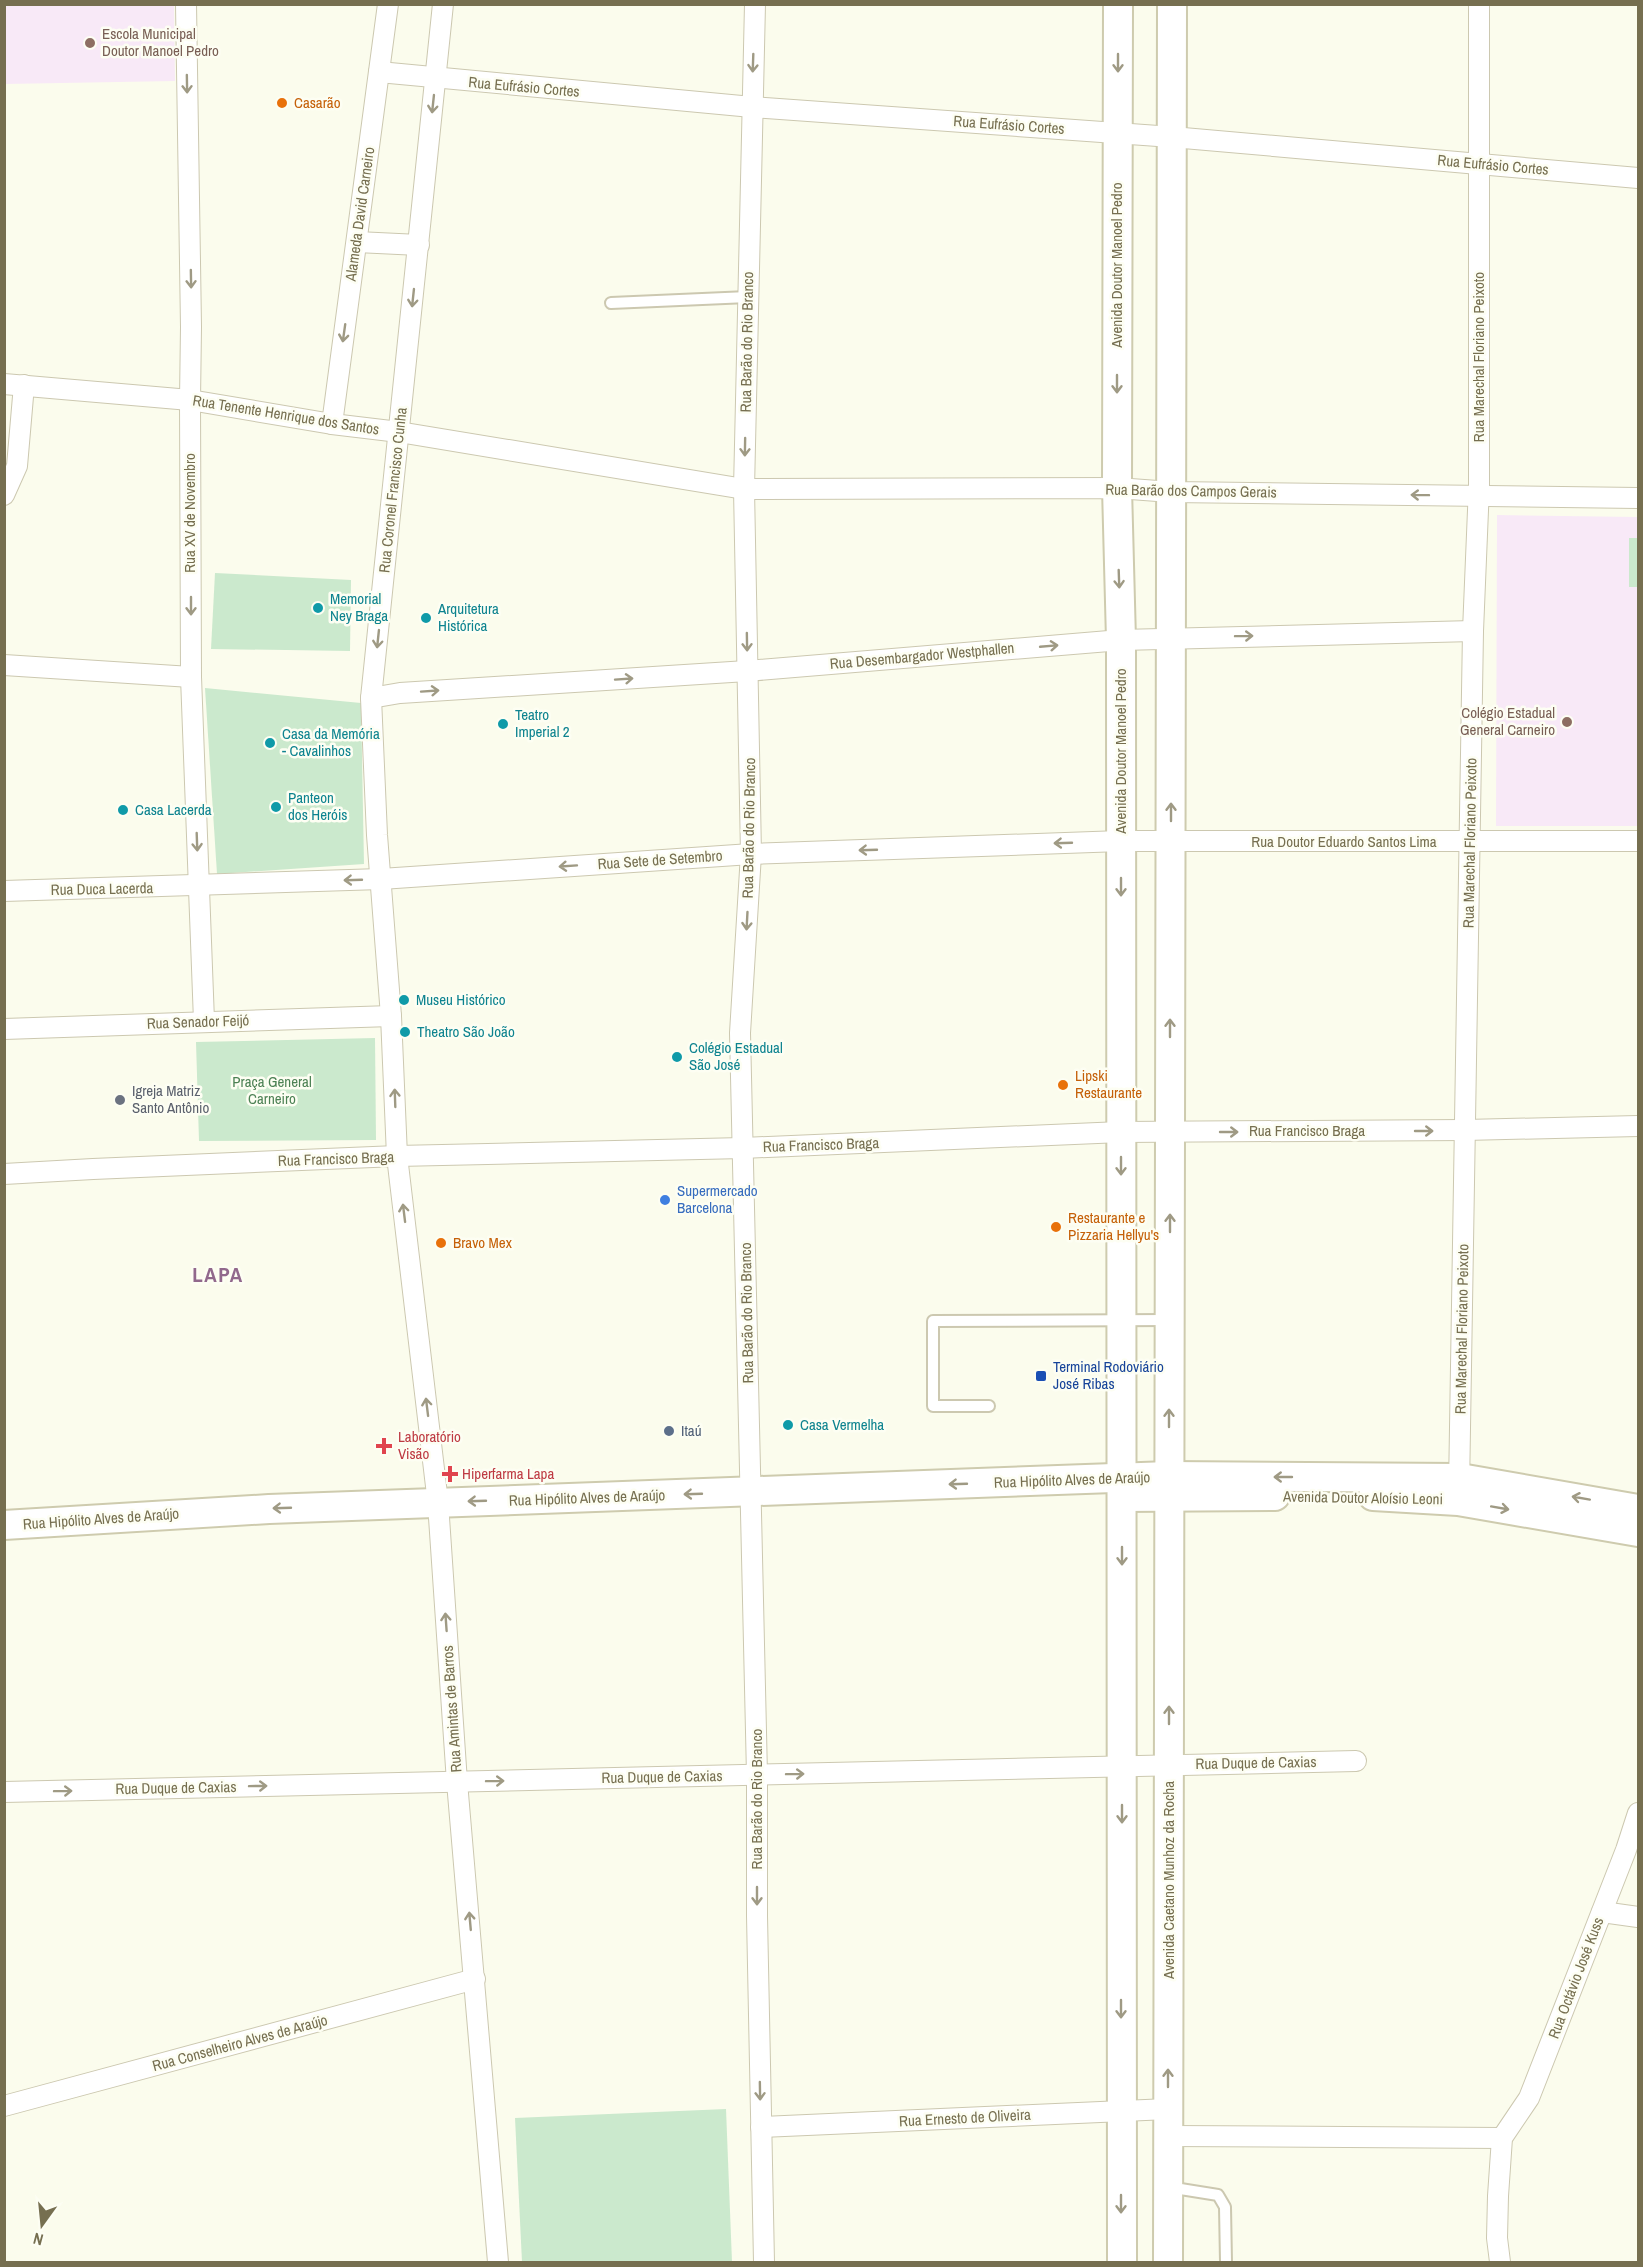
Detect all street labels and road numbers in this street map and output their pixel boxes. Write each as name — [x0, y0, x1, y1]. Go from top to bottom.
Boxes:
street label: Rua Eufrásio Cortes — [468, 71, 580, 102]
street label: Rua Eufrásio Cortes — [953, 110, 1065, 139]
street label: Alameda David Carneiro — [340, 145, 379, 283]
street label: Rua Eufrásio Cortes — [1437, 149, 1549, 180]
street label: Avenida Doutor Manoel Pedro — [1106, 182, 1127, 349]
street label: Rua Barão do Rio Branco — [735, 271, 758, 413]
street label: Rua Marechal Floriano Peixoto — [1468, 272, 1489, 442]
street label: Rua Tenente Henrique dos Santos — [191, 389, 381, 440]
street label: Rua Coronel Francisco Cunha — [373, 406, 412, 574]
street label: Rua XV de Novembro — [179, 453, 200, 573]
street label: Rua Barão dos Campos Gerais — [1105, 479, 1277, 502]
street label: Rua Desembargador Westphallen — [829, 637, 1015, 674]
street label: Avenida Doutor Manoel Pedro — [1110, 668, 1131, 835]
street label: Rua Barão do Rio Branco — [737, 757, 760, 899]
street label: Rua Marechal Floriano Peixoto — [1458, 758, 1481, 928]
street label: Rua Doutor Eduardo Santos Lima — [1251, 831, 1437, 852]
street label: Rua Sete de Setembro — [597, 845, 723, 874]
street label: Rua Duca Lacerda — [51, 877, 154, 900]
street label: Rua Senador Feijó — [146, 1009, 250, 1034]
street label: Rua Francisco Braga — [1249, 1120, 1365, 1141]
street label: Rua Francisco Braga — [763, 1132, 880, 1157]
street label: Rua Francisco Braga — [278, 1146, 395, 1171]
street label: Rua Barão do Rio Branco — [735, 1242, 758, 1384]
street label: Rua Marechal Floriano Peixoto — [1450, 1244, 1473, 1414]
street label: Rua Hipólito Alves de Araújo — [993, 1466, 1151, 1493]
street label: Rua Hipólito Alves de Araújo — [508, 1484, 666, 1511]
street label: Avenida Doutor Aloísio Leoni — [1282, 1486, 1443, 1509]
street label: Rua Hipólito Alves de Araújo — [22, 1503, 180, 1534]
street label: Rua Amintas de Barros — [437, 1645, 466, 1773]
street label: Rua Barão do Rio Branco — [746, 1728, 767, 1869]
street label: Rua Duque de Caxias — [1195, 1751, 1317, 1774]
street label: Rua Duque de Caxias — [601, 1765, 723, 1788]
street label: Rua Duque de Caxias — [115, 1776, 237, 1799]
street label: Avenida Caetano Munhoz da Rocha — [1158, 1781, 1179, 1980]
street label: Rua Octávio José Kuss — [1543, 1914, 1608, 2042]
street label: Rua Conselheiro Alves de Araújo — [150, 2009, 330, 2076]
street label: Rua Ernesto de Oliveira — [899, 2104, 1032, 2131]

